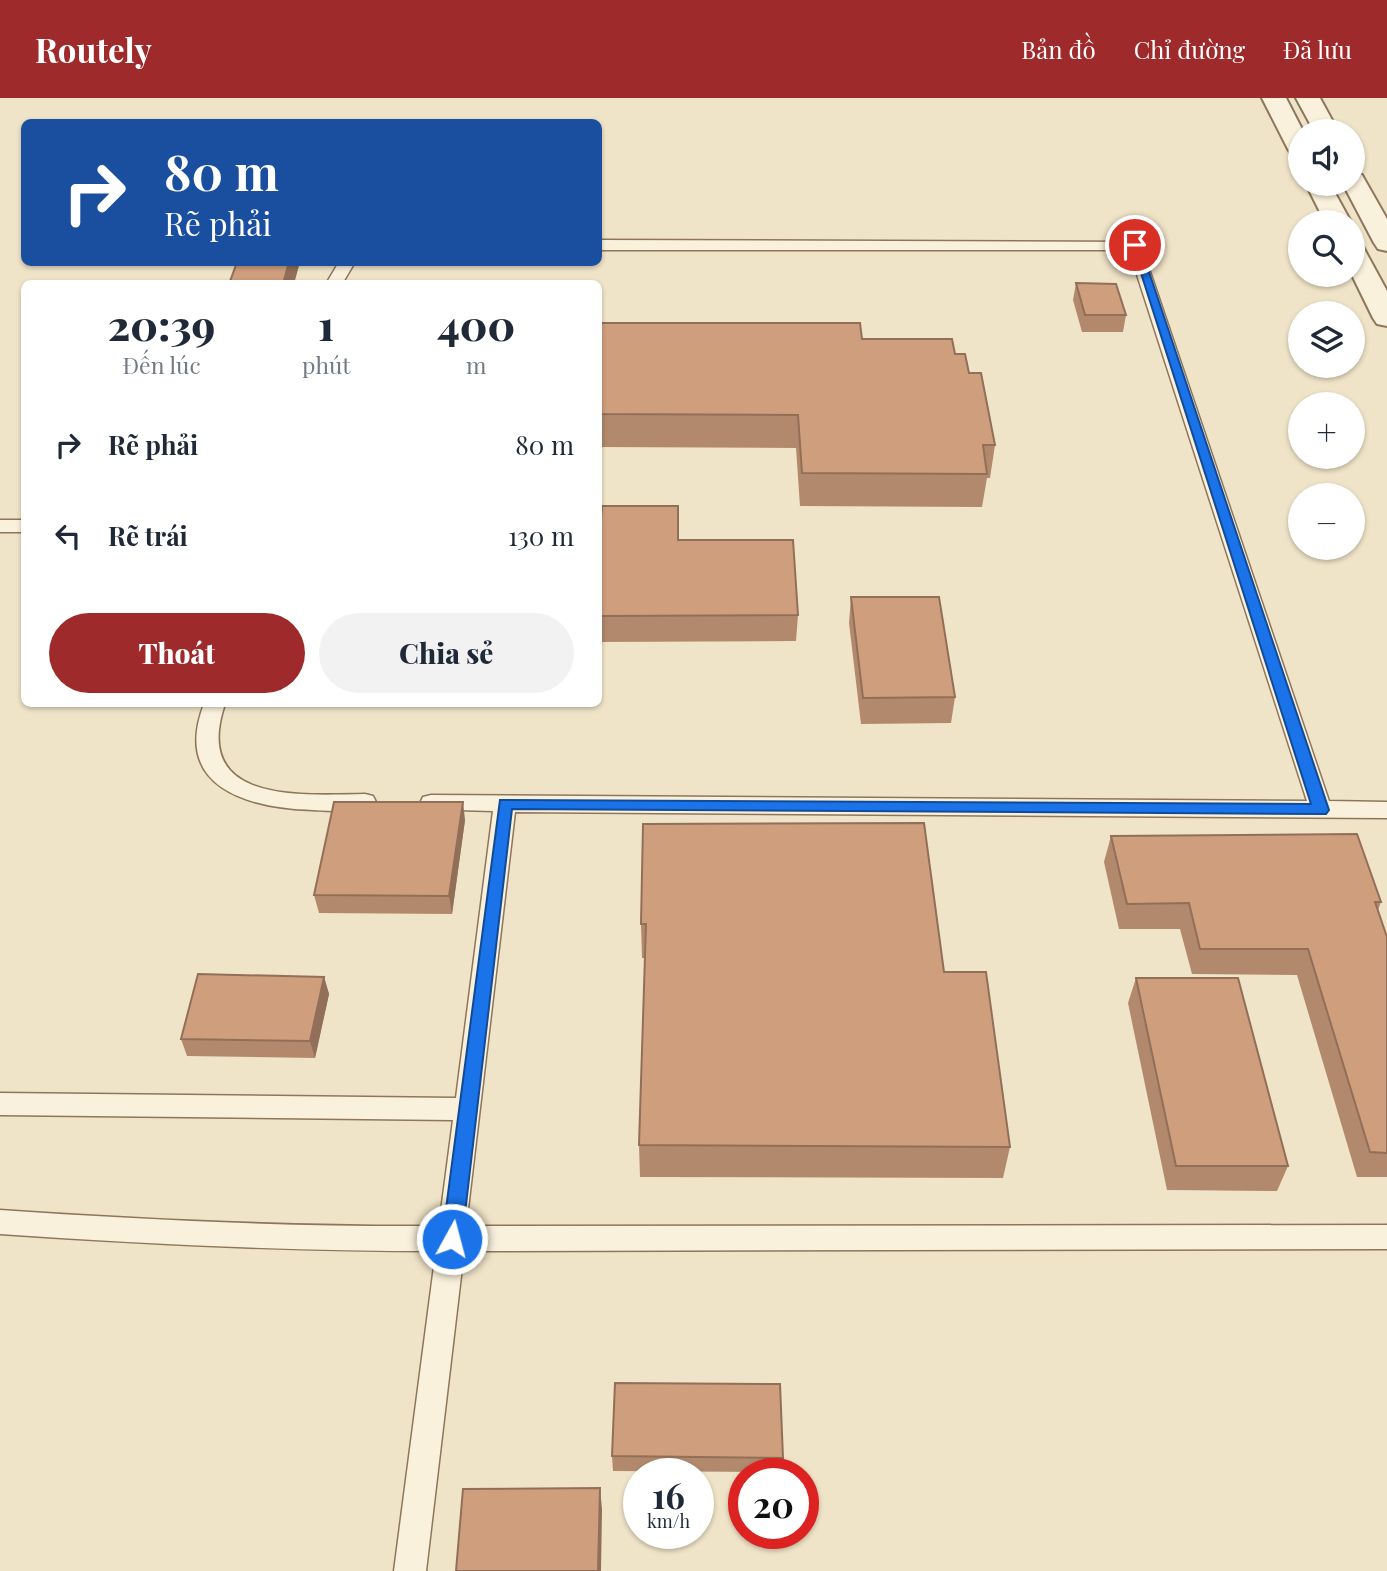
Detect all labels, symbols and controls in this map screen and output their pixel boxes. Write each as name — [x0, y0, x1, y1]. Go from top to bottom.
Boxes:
text: Routely — [35, 27, 152, 71]
text: Bản đồ — [1021, 33, 1096, 65]
text: Chỉ đường — [1134, 33, 1245, 65]
text: Đã lưu — [1283, 33, 1352, 65]
map controls — [1288, 119, 1365, 560]
button: sound — [1288, 119, 1365, 196]
text: 80 m — [164, 138, 279, 203]
icon: right — [49, 147, 140, 238]
text: Rẽ phải — [164, 201, 272, 244]
button: search — [1288, 210, 1365, 287]
pin — [1105, 215, 1165, 275]
icon: arrive — [1116, 226, 1154, 264]
text: 20:39 — [108, 296, 215, 352]
text: 1 — [318, 296, 334, 352]
text: 400 — [437, 296, 515, 352]
button: layers — [1288, 301, 1365, 378]
text: Đến lúc — [122, 349, 201, 380]
text: phút — [302, 349, 350, 380]
text: m — [466, 349, 486, 380]
button: + — [1288, 392, 1365, 469]
icon: right — [49, 426, 87, 464]
text: Rẽ phải — [108, 427, 198, 462]
text: 80 m — [515, 427, 574, 462]
button: − — [1288, 483, 1365, 560]
icon: left — [49, 517, 87, 555]
text: Rẽ trái — [108, 518, 188, 553]
text: 130 m — [508, 518, 574, 553]
button: Thoát — [49, 613, 305, 693]
button: Chia sẻ — [319, 613, 574, 693]
position arrow — [415, 1202, 489, 1276]
speed limit sign: 20 — [728, 1458, 819, 1549]
text: 16 — [652, 1471, 685, 1518]
text: km/h — [647, 1509, 690, 1533]

